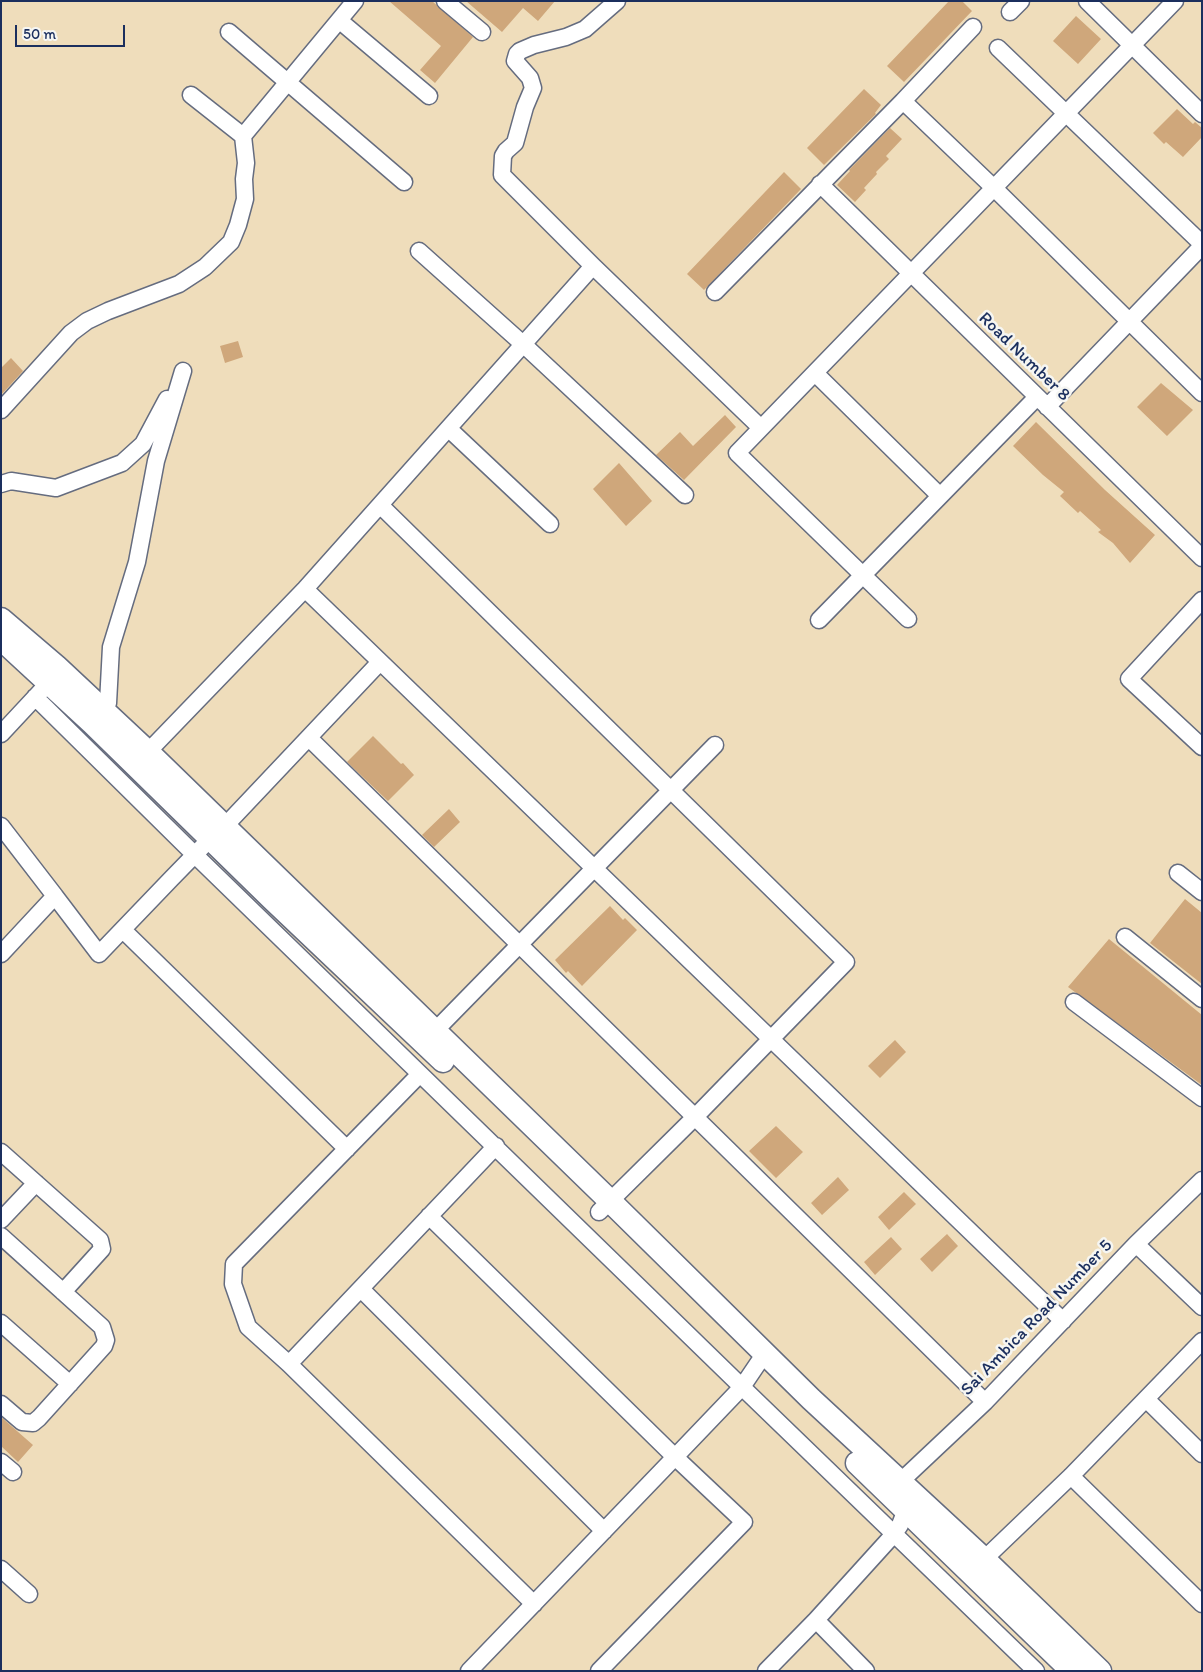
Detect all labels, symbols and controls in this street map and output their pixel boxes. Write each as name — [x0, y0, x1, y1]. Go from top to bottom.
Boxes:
scale bar — [18, 15, 128, 47]
text: 50 m — [23, 25, 56, 43]
street label: Road Number 8 — [974, 308, 1074, 406]
street label: Sai Ambica Road Number 5 — [957, 1235, 1117, 1401]

